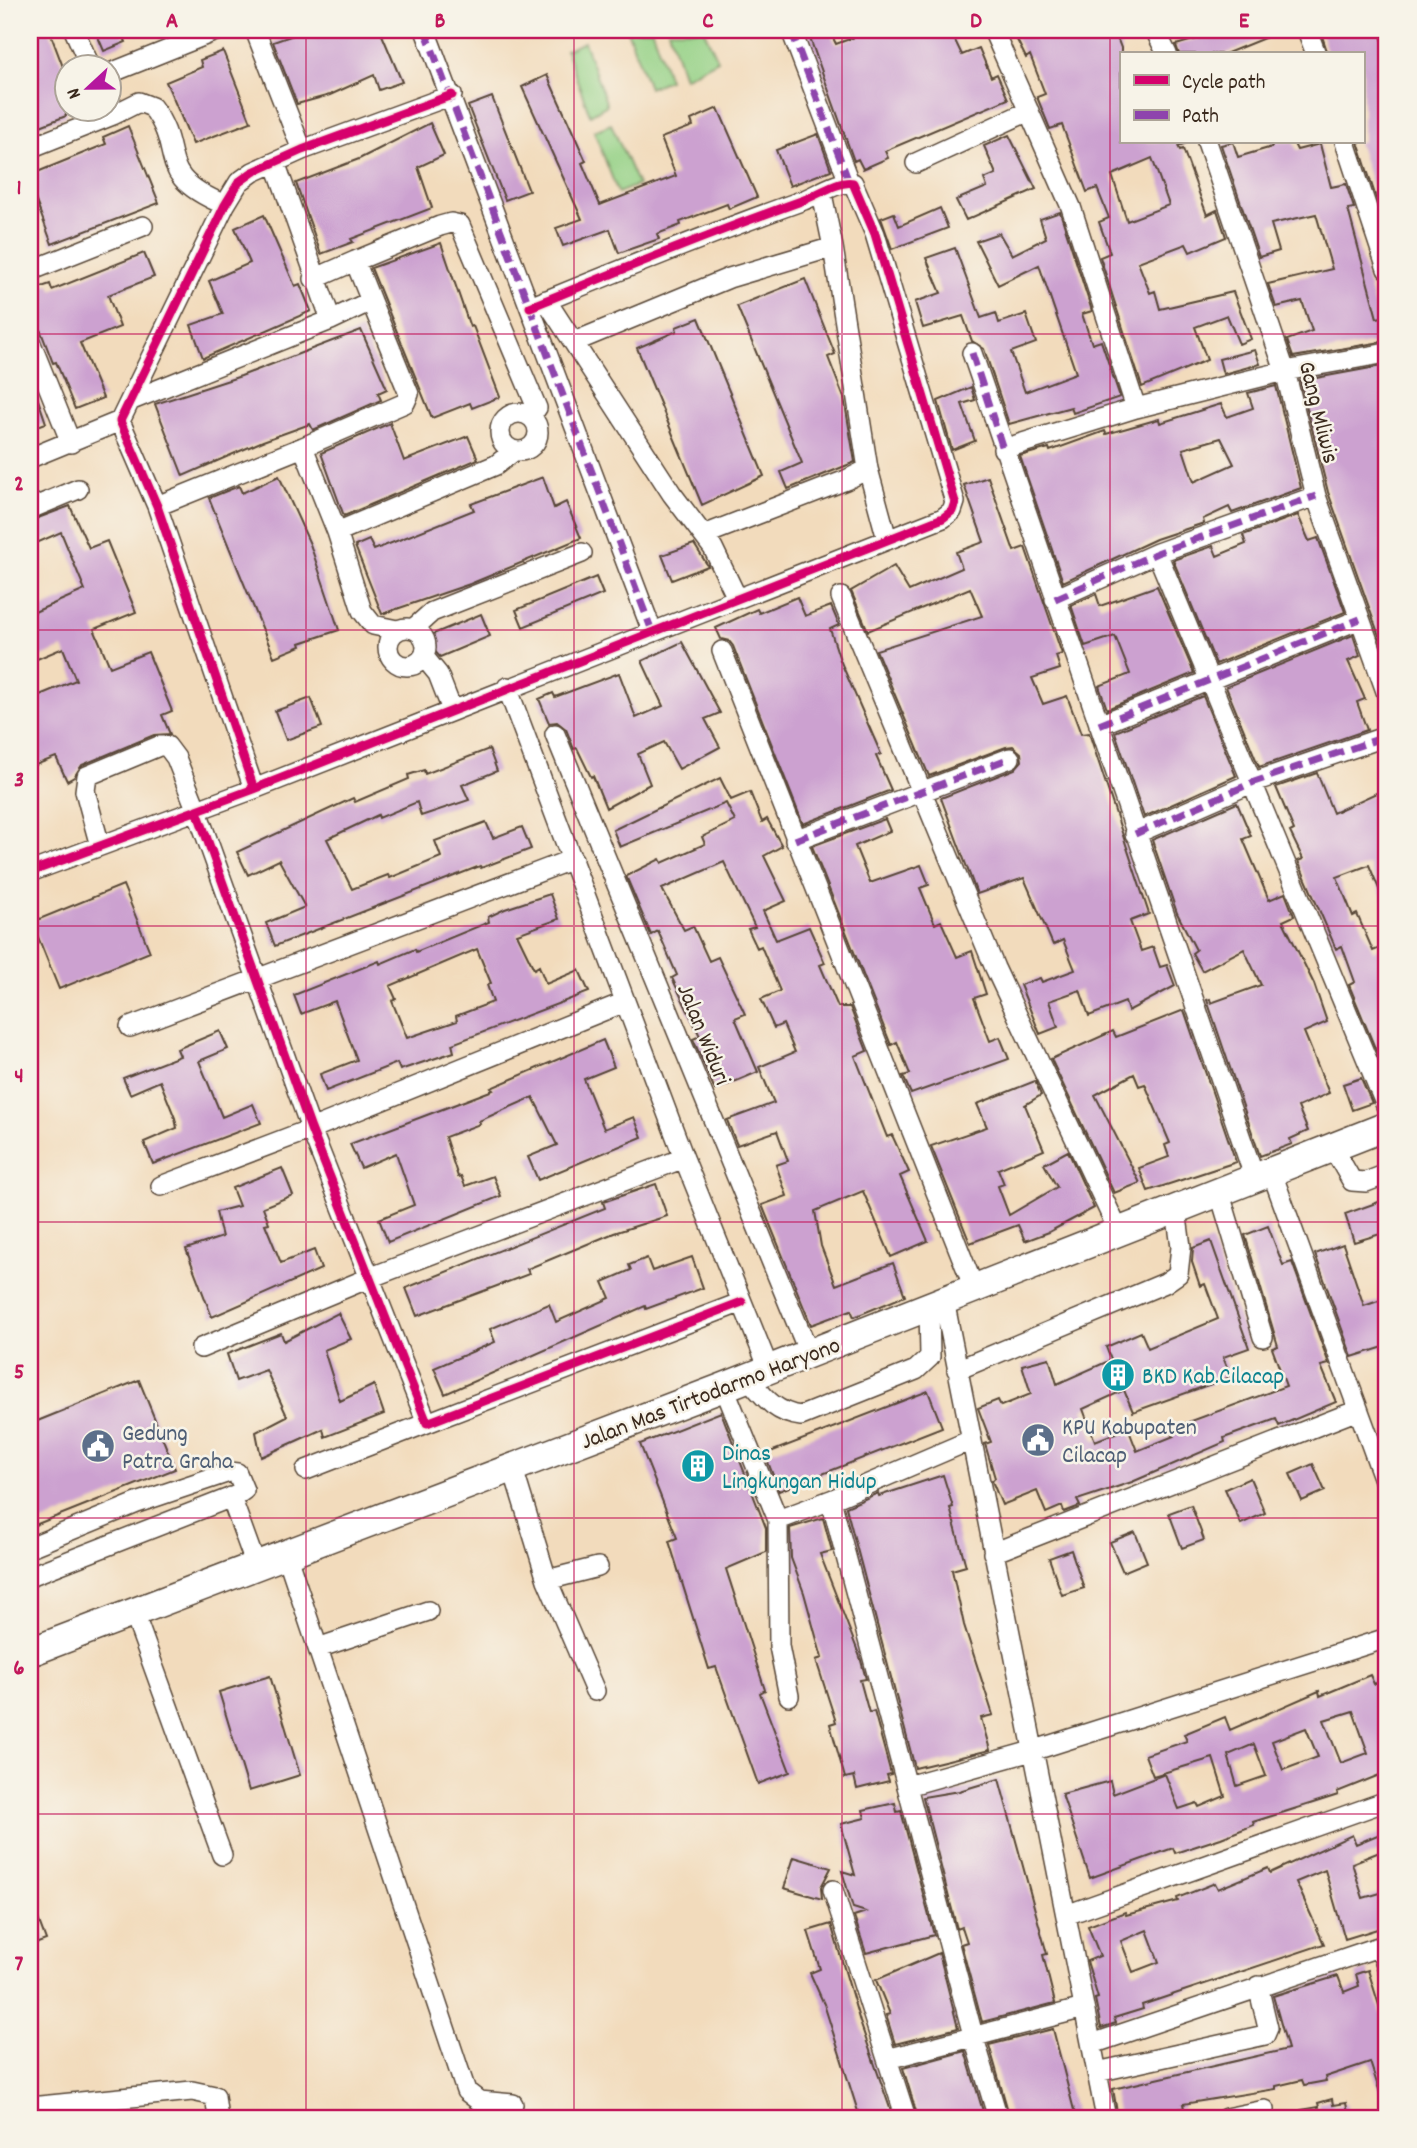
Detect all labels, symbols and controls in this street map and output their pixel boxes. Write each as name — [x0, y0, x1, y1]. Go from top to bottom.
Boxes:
text: A — [166, 6, 178, 39]
text: B — [435, 6, 446, 39]
text: C — [702, 6, 714, 39]
text: D — [970, 6, 982, 39]
text: E — [1239, 6, 1250, 39]
north arrow — [52, 52, 122, 122]
legend — [1120, 52, 1364, 144]
text: Cycle path — [1182, 69, 1265, 99]
text: N — [61, 84, 90, 102]
text: Path — [1182, 103, 1219, 133]
text: 1 — [16, 173, 22, 206]
street label: Gang Mliwis — [1288, 358, 1346, 468]
text: 2 — [14, 469, 24, 502]
text: 3 — [14, 765, 24, 798]
street label: Jalan Widuri — [666, 979, 738, 1091]
text: 4 — [14, 1061, 24, 1094]
street label: Jalan Mas Tirtodarmo Haryono — [576, 1330, 846, 1460]
building icon: BKD Kab.Cilacap — [1099, 1356, 1137, 1394]
text: 5 — [14, 1357, 24, 1390]
place label: BKD Kab.Cilacap — [1142, 1361, 1284, 1395]
place label: KPU Kabupaten Cilacap — [1062, 1412, 1197, 1474]
place label: Gedung Patra Graha — [122, 1418, 234, 1480]
public building icon: KPU Kabupaten Cilacap — [1019, 1421, 1057, 1459]
public building icon: Gedung Patra Graha — [79, 1427, 117, 1465]
place label: Dinas Lingkungan Hidup — [722, 1438, 877, 1500]
building icon: Dinas Lingkungan Hidup — [679, 1447, 717, 1485]
text: 6 — [13, 1653, 25, 1686]
text: 7 — [15, 1949, 24, 1982]

